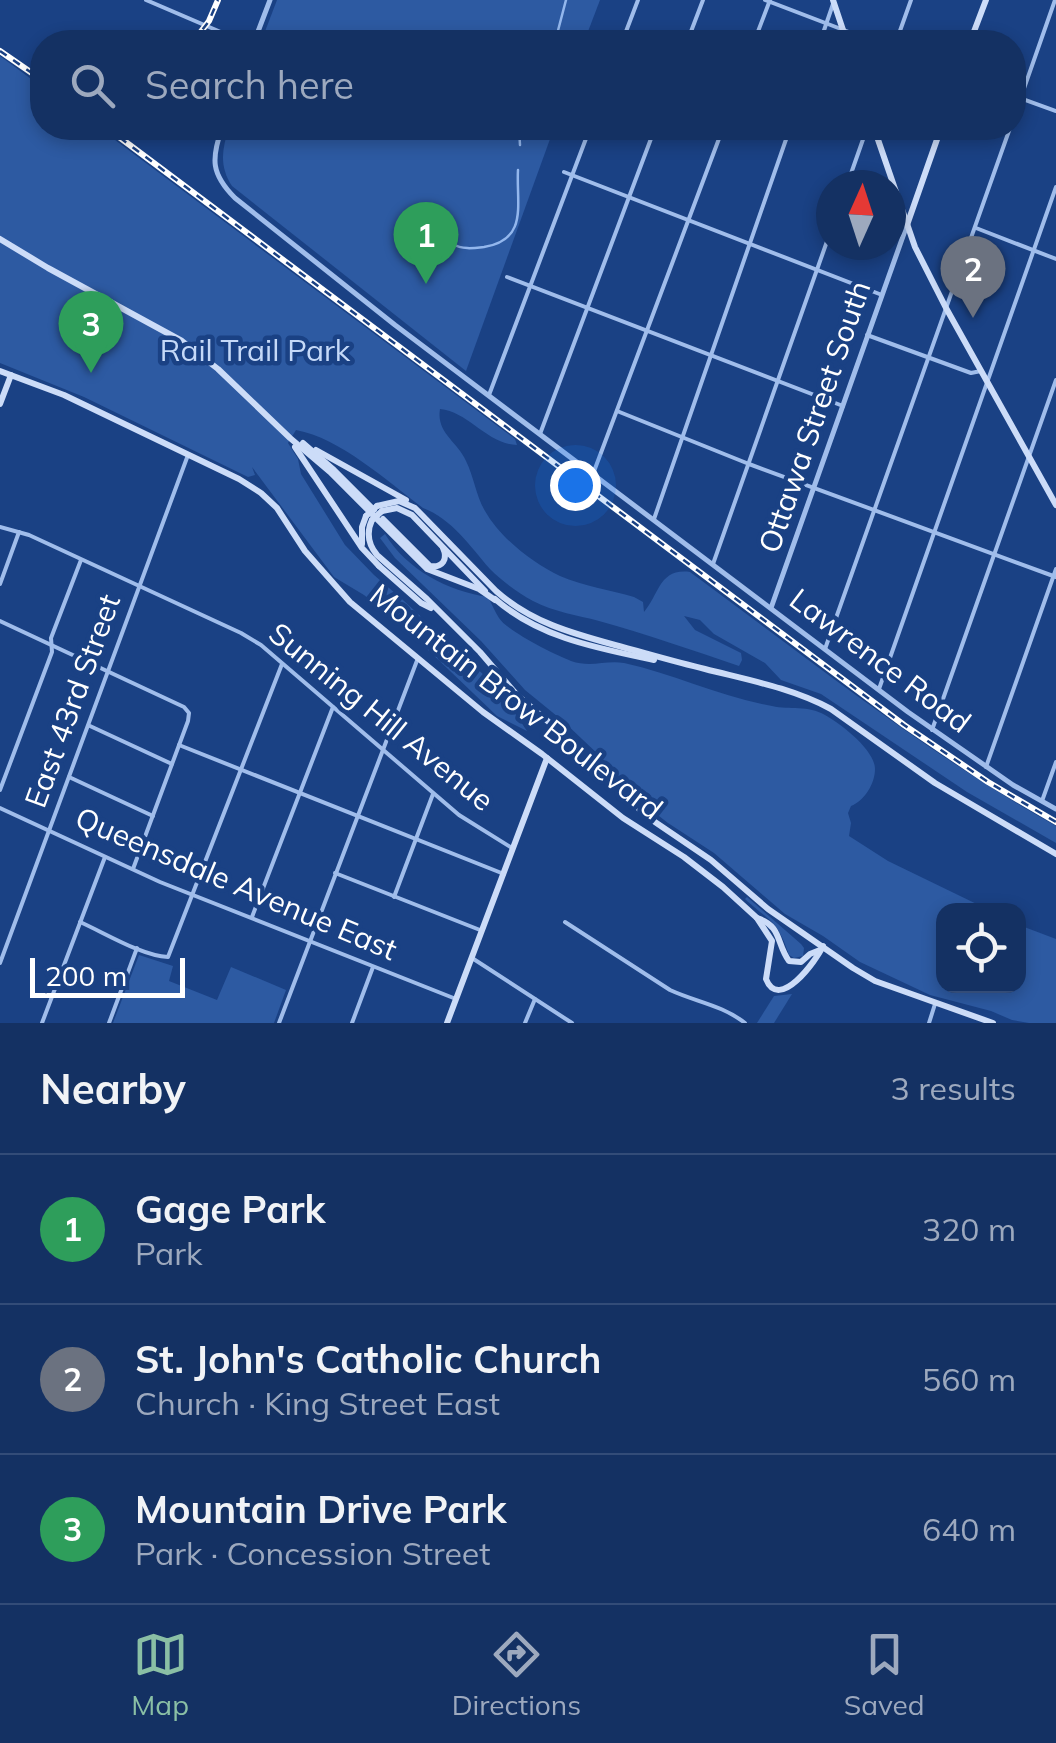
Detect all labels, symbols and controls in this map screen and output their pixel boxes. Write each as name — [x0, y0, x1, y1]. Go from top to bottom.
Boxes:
search box — [30, 30, 1026, 140]
icon: search — [65, 58, 120, 113]
text: Search here — [145, 61, 354, 109]
north arrow — [816, 170, 906, 260]
pin: 1 — [394, 202, 458, 284]
pin: 2 — [940, 236, 1006, 318]
street label: Ottawa Street South — [750, 276, 878, 558]
pin: 3 — [58, 290, 124, 373]
park label: Rail Trail Park — [160, 331, 351, 369]
your location — [550, 460, 601, 511]
street label: Mountain Brow Boulevard — [363, 575, 671, 827]
street label: Lawrence Road — [782, 580, 979, 741]
street label: East 43rd Street — [16, 589, 128, 812]
street label: Sunning Hill Avenue — [261, 614, 502, 819]
street label: Queensdale Avenue East — [70, 798, 403, 968]
map controls — [936, 903, 1026, 993]
button: locate — [936, 903, 1026, 993]
scale bar — [30, 953, 185, 998]
text: 200 m — [45, 958, 127, 993]
text: Nearby — [40, 1062, 186, 1115]
text: 3 results — [891, 1068, 1016, 1108]
text: Gage Park — [135, 1185, 325, 1233]
text: 1 — [63, 1209, 82, 1249]
text: 320 m — [922, 1209, 1016, 1249]
text: Park — [135, 1233, 202, 1273]
text: St. John's Catholic Church — [135, 1335, 601, 1383]
text: 2 — [63, 1359, 82, 1399]
text: 560 m — [922, 1359, 1016, 1399]
text: Church · King Street East — [135, 1383, 500, 1423]
text: Mountain Drive Park — [135, 1485, 507, 1533]
text: 3 — [63, 1509, 82, 1549]
text: 640 m — [922, 1509, 1016, 1549]
text: Park · Concession Street — [135, 1533, 490, 1573]
tab: Map — [131, 1627, 189, 1722]
tab: Directions — [452, 1627, 581, 1722]
tab: Saved — [844, 1627, 925, 1722]

